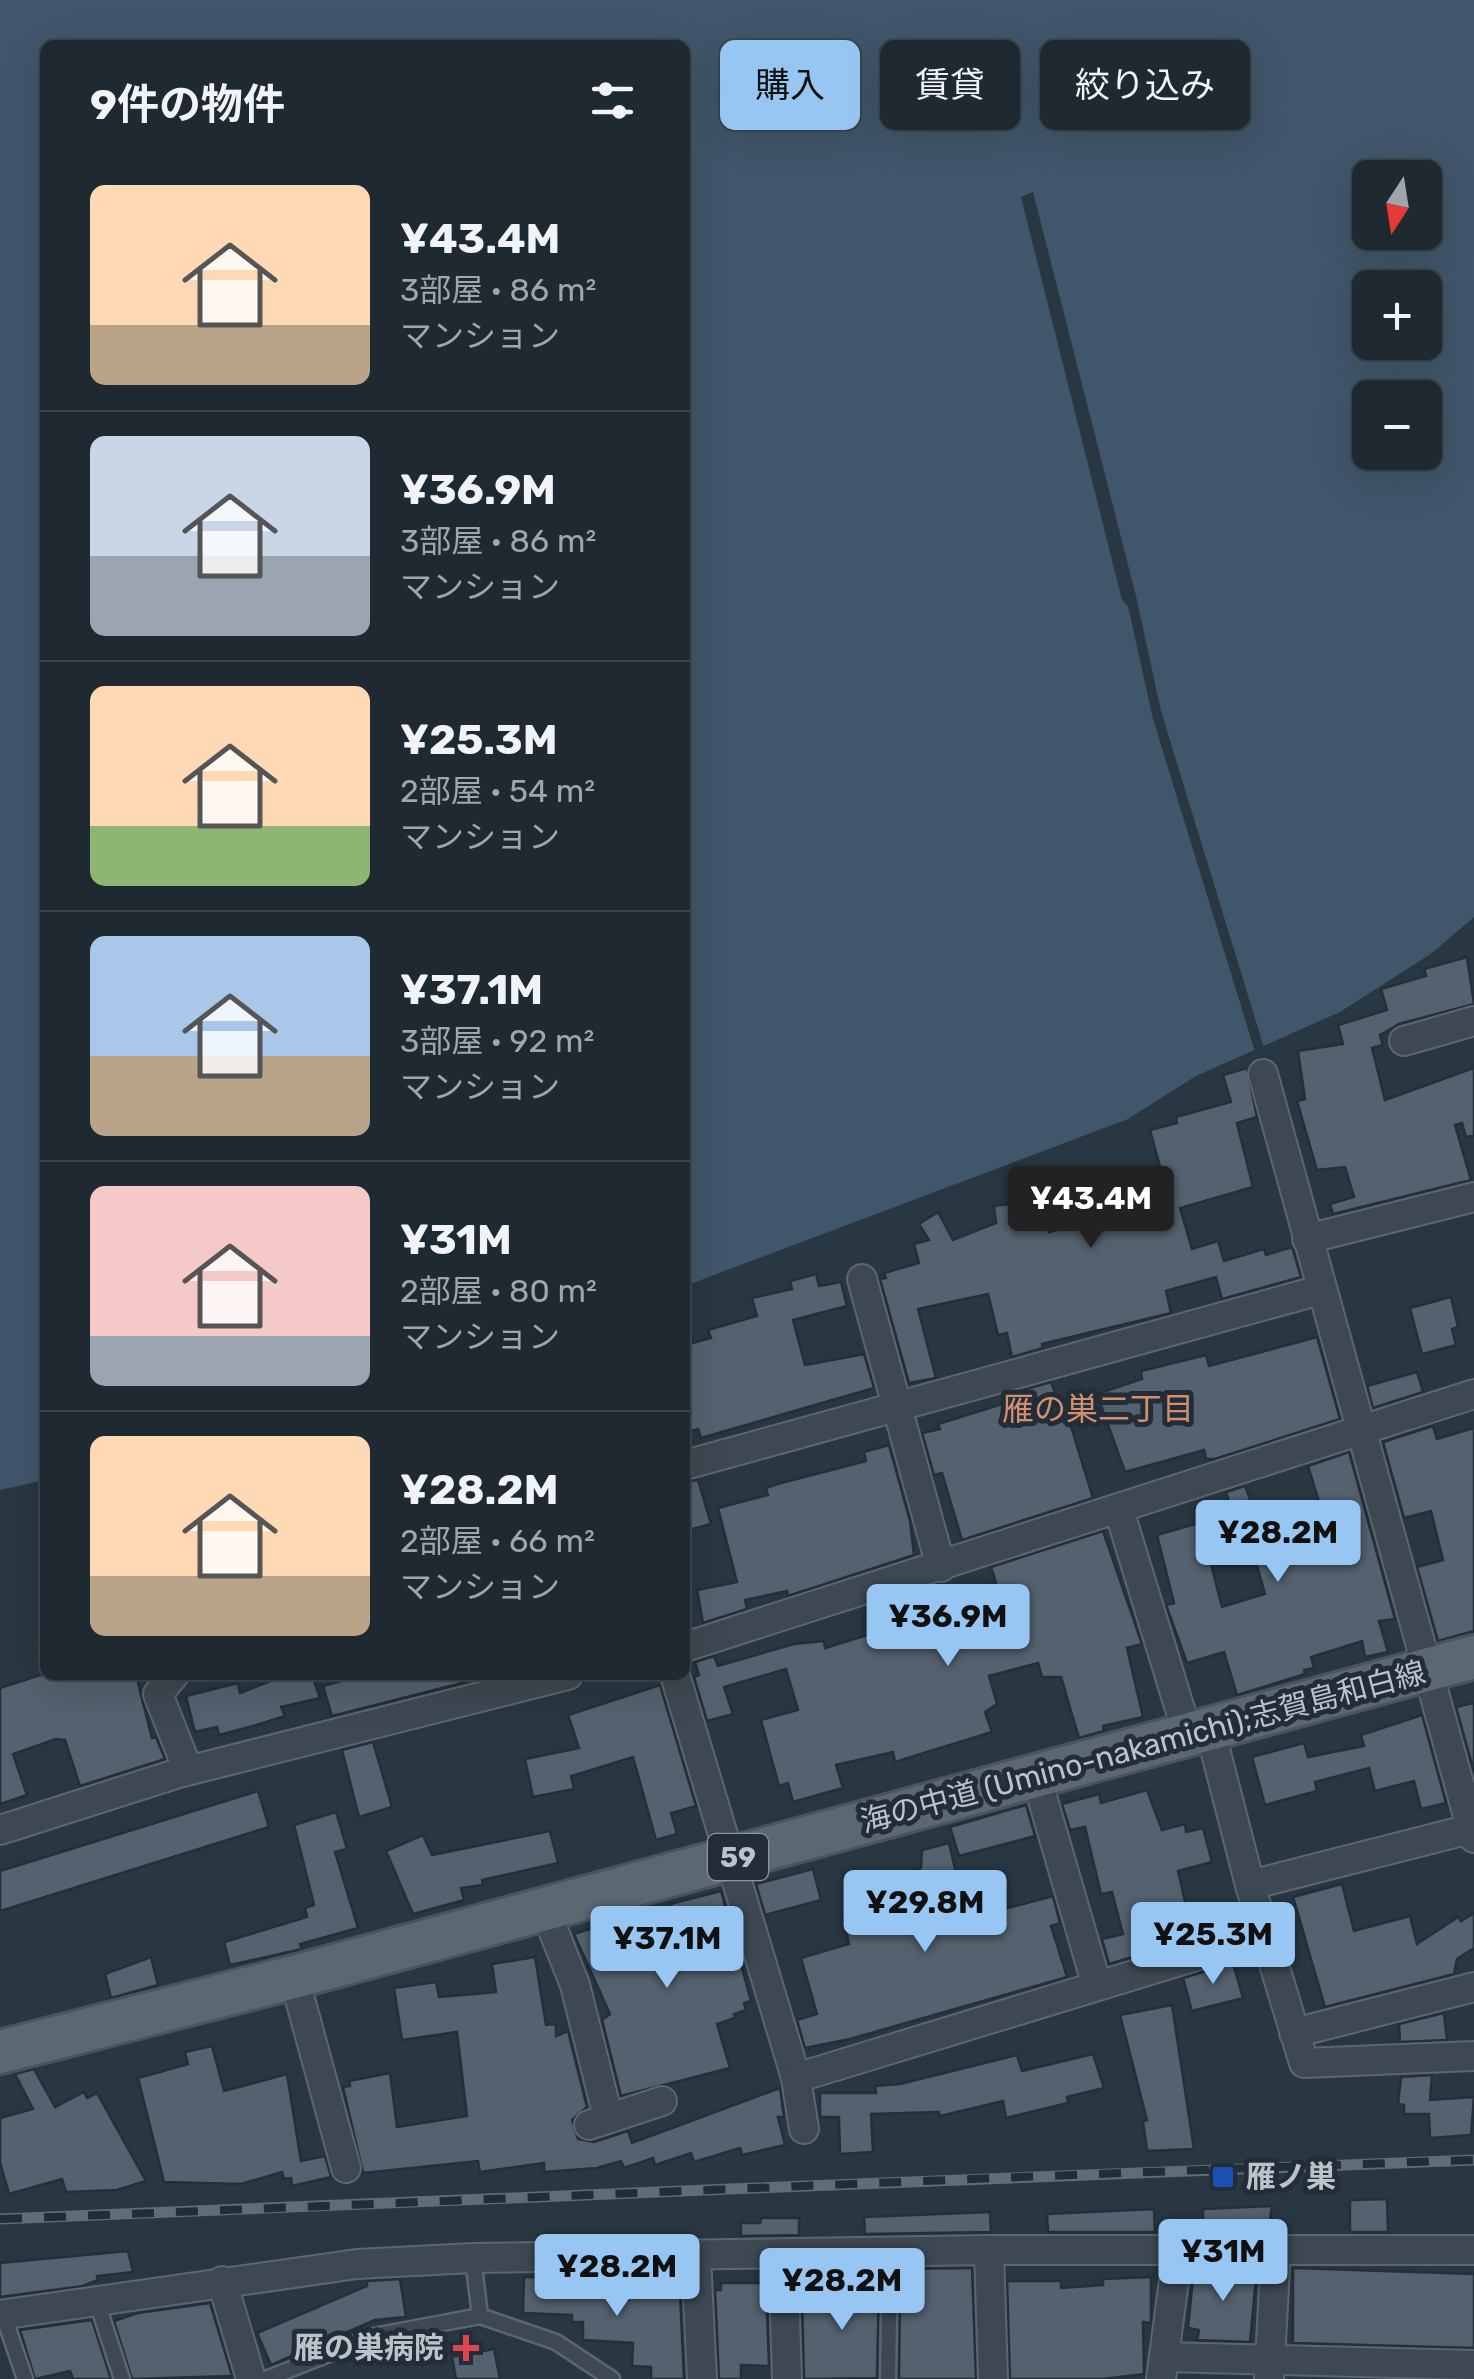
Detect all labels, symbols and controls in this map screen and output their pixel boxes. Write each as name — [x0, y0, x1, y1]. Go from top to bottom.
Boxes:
chip: 購入 — [720, 40, 860, 130]
chip: 賃貸 — [880, 40, 1020, 130]
chip: 絞り込み — [1040, 40, 1250, 130]
icon: filters — [585, 73, 640, 128]
text: 9件の物件 — [90, 80, 285, 130]
north arrow — [1352, 160, 1442, 250]
map controls — [1352, 160, 1442, 470]
text: ¥43.4M — [400, 214, 560, 264]
icon: home — [170, 225, 290, 345]
button: + — [1352, 270, 1442, 360]
text: 3部屋 · 86 m² — [400, 271, 596, 309]
text: マンション — [400, 317, 560, 355]
button: − — [1352, 380, 1442, 470]
text: ¥36.9M — [400, 465, 556, 515]
icon: home — [170, 476, 290, 596]
text: 3部屋 · 86 m² — [400, 522, 596, 560]
text: マンション — [400, 568, 560, 606]
text: ¥25.3M — [400, 715, 558, 765]
icon: home — [170, 726, 290, 846]
text: 2部屋 · 54 m² — [400, 772, 595, 810]
text: マンション — [400, 818, 560, 856]
text: ¥37.1M — [400, 965, 543, 1015]
icon: home — [170, 976, 290, 1096]
text: 3部屋 · 92 m² — [400, 1022, 594, 1060]
text: マンション — [400, 1068, 560, 1106]
pin: ¥43.4M — [1010, 1166, 1172, 1251]
text: ¥43.4M — [1030, 1179, 1152, 1217]
text: ¥31M — [400, 1215, 512, 1265]
icon: home — [170, 1226, 290, 1346]
text: 2部屋 · 80 m² — [400, 1272, 597, 1310]
text: マンション — [400, 1318, 560, 1356]
district label: 雁の巣二丁目 — [1002, 1390, 1194, 1428]
text: ¥28.2M — [400, 1465, 559, 1515]
icon: home — [170, 1476, 290, 1596]
pin: ¥28.2M — [1197, 1500, 1359, 1585]
text: ¥28.2M — [1218, 1513, 1338, 1551]
text: 2部屋 · 66 m² — [400, 1522, 595, 1560]
text: マンション — [400, 1568, 560, 1606]
pin: ¥36.9M — [867, 1584, 1029, 1669]
text: ¥36.9M — [889, 1597, 1007, 1635]
street label: 海の中道 (Umino-nakamichi);志賀島和白線 — [857, 1654, 1429, 1840]
road number: 59 — [708, 1834, 768, 1880]
pin: ¥29.8M — [844, 1870, 1006, 1955]
text: ¥29.8M — [866, 1883, 984, 1921]
pin: ¥25.3M — [1132, 1902, 1294, 1987]
pin: ¥37.1M — [586, 1906, 748, 1991]
text: ¥25.3M — [1153, 1915, 1273, 1953]
text: ¥37.1M — [612, 1919, 722, 1957]
place label: 雁ノ巣 — [1246, 2159, 1336, 2195]
marker: 雁ノ巣 — [1210, 2164, 1236, 2190]
pin: ¥31M — [1164, 2219, 1282, 2304]
text: ¥31M — [1180, 2232, 1266, 2270]
pin: ¥28.2M — [536, 2234, 698, 2319]
text: ¥28.2M — [557, 2247, 677, 2285]
pin: ¥28.2M — [761, 2248, 923, 2333]
text: ¥28.2M — [782, 2261, 902, 2299]
place label: 雁の巣病院 — [294, 2330, 444, 2366]
marker: 雁の巣病院 — [453, 2335, 479, 2361]

